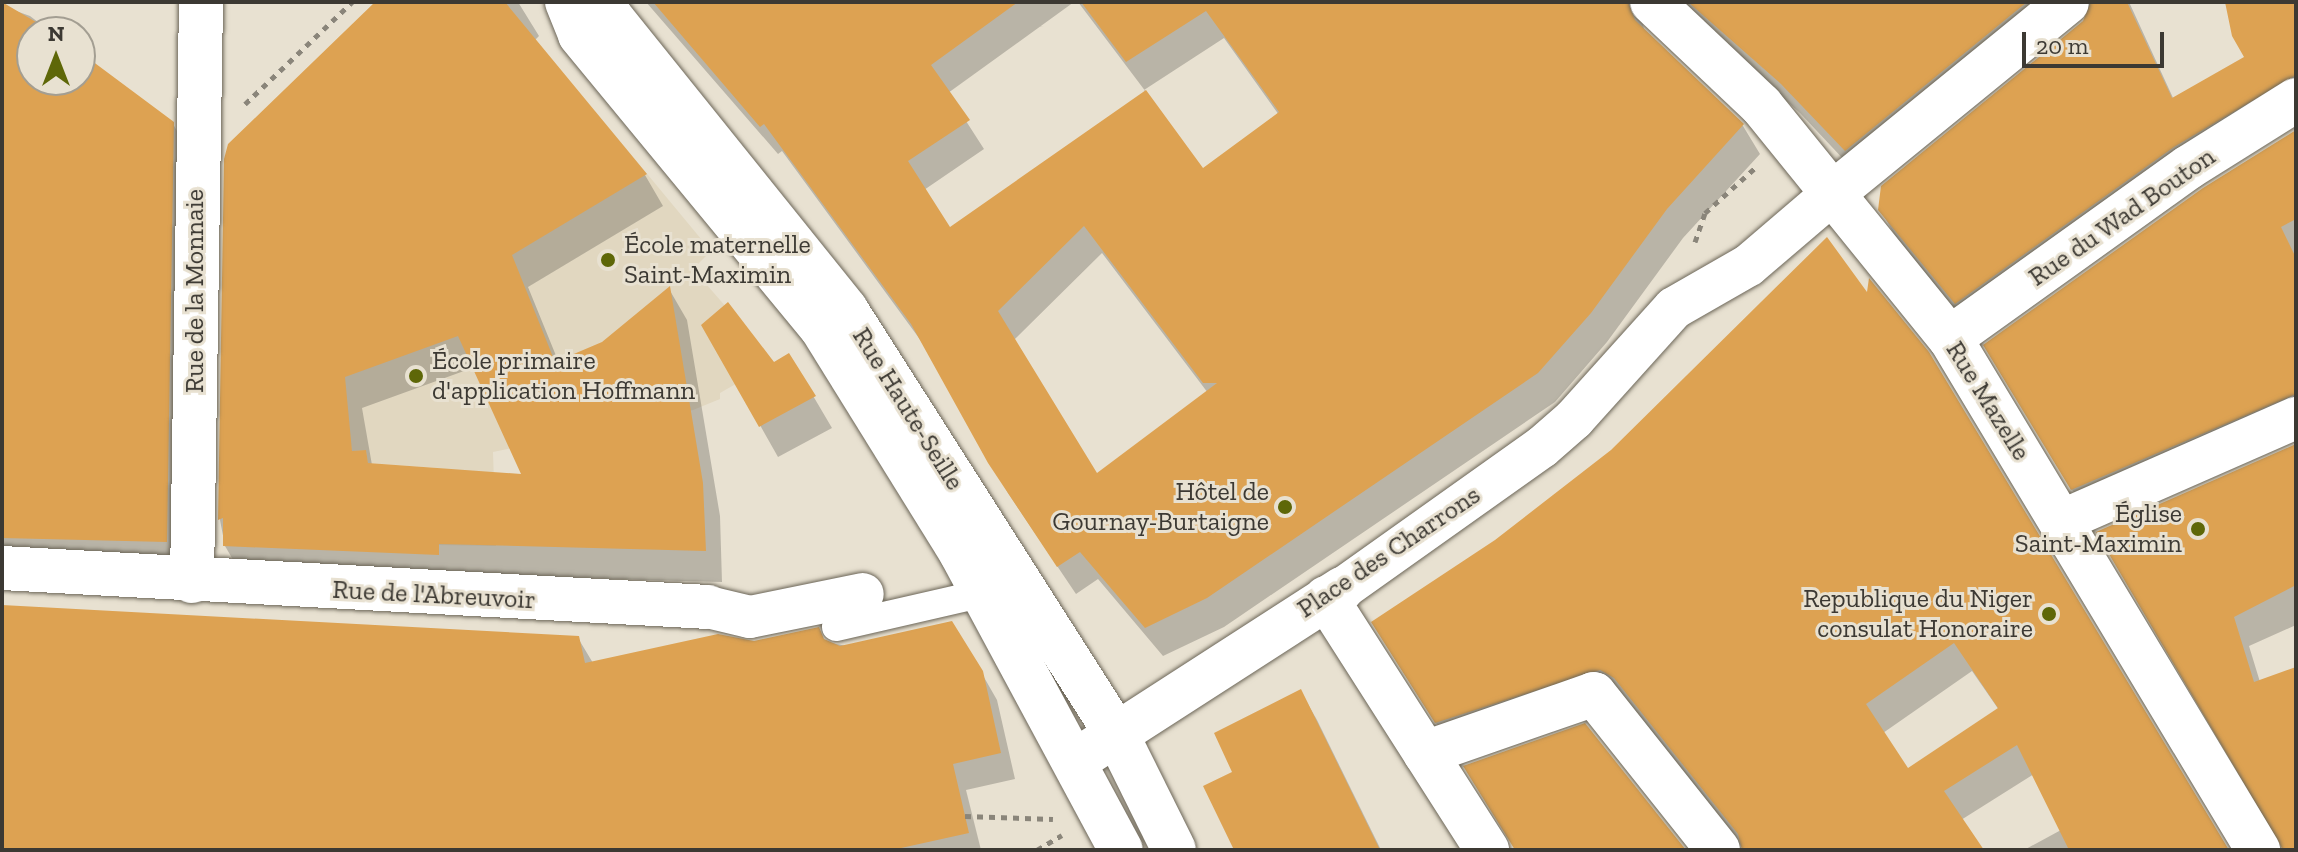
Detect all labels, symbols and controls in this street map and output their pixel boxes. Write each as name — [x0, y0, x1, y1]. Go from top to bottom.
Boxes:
north arrow — [16, 16, 96, 96]
scale bar — [2026, 16, 2168, 66]
text: N — [48, 20, 64, 47]
text: 20 m — [2036, 31, 2088, 60]
street label: Rue du Wad Bouton — [2023, 141, 2221, 293]
street label: Rue de la Monnaie — [179, 189, 211, 393]
place label: École maternelle Saint-Maximin — [624, 229, 811, 290]
marker: École maternelle Saint-Maximin — [599, 251, 617, 269]
street label: Rue Haute-Seille — [846, 322, 970, 496]
street label: Rue Mazelle — [1939, 336, 2037, 466]
place label: École primaire d'application Hoffmann — [432, 345, 695, 406]
marker: École primaire d'application Hoffmann — [407, 367, 425, 385]
place label: Hôtel de Gournay-Burtaigne — [1052, 476, 1269, 538]
street label: Place des Charrons — [1292, 479, 1486, 625]
marker: Hôtel de Gournay-Burtaigne — [1276, 498, 1294, 516]
place label: Église Saint-Maximin — [2015, 498, 2182, 560]
marker: Église Saint-Maximin — [2189, 520, 2207, 538]
street label: Rue de l'Abreuvoir — [332, 574, 536, 616]
place label: Republique du Niger consulat Honoraire — [1803, 583, 2033, 644]
marker: Republique du Niger consulat Honoraire — [2040, 605, 2058, 623]

